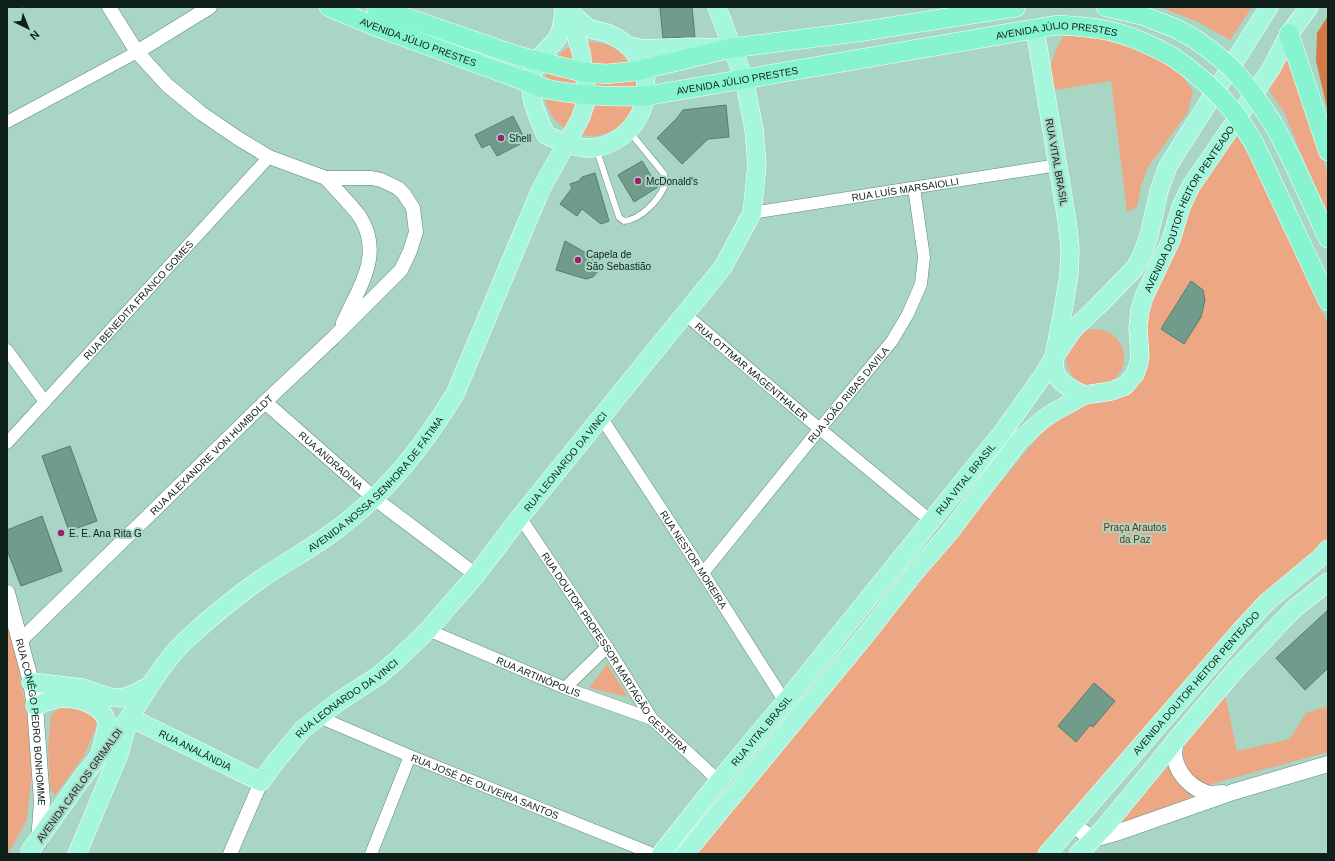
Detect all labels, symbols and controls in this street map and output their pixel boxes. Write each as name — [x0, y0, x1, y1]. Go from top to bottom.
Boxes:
north arrow — [8, 8, 48, 48]
street label: AVENIDA JÚLIO PRESTES — [358, 16, 478, 69]
street label: AVENIDA JÚLIO PRESTES — [995, 20, 1119, 41]
text: N — [28, 28, 42, 42]
street label: AVENIDA JÚLIO PRESTES — [676, 65, 799, 97]
street label: RUA VITAL BRASIL — [1043, 118, 1070, 207]
street label: AVENIDA DOUTOR HEITOR PENTEADO — [1142, 123, 1237, 294]
marker: Shell — [496, 133, 506, 143]
place label: Shell — [509, 133, 531, 144]
marker: McDonald's — [633, 176, 643, 186]
place label: McDonald's — [646, 176, 698, 187]
street label: RUA LUÍS MARSAIOLLI — [851, 176, 960, 203]
street label: RUA BENEDITA FRANCO GOMES — [81, 238, 196, 362]
place label: Capela de São Sebastião — [586, 249, 651, 272]
marker: Capela de São Sebastião — [573, 255, 583, 265]
street label: RUA OTTMAR MAGENTHALER — [693, 320, 810, 423]
street label: RUA JOÃO RIBAS DAVILA — [806, 344, 891, 445]
street label: RUA ALEXANDRE VON HUMBOLDT — [148, 393, 275, 517]
street label: RUA LEONARDO DA VINCI — [522, 410, 609, 514]
street label: AVENIDA NOSSA SENHORA DE FÁTIMA — [306, 414, 445, 554]
street label: RUA ANDRADINA — [296, 429, 365, 492]
street label: RUA VITAL BRASIL — [933, 441, 998, 517]
street label: RUA NESTOR MOREIRA — [658, 509, 729, 611]
park label: Praça Arautos da Paz — [1104, 522, 1166, 545]
marker: E. E. Ana Rita G — [56, 528, 66, 538]
place label: E. E. Ana Rita G — [69, 528, 142, 539]
street label: RUA DOUTOR PROFESSOR MARTAGÃO GESTEIRA — [539, 551, 690, 756]
street label: AVENIDA DOUTOR HEITOR PENTEADO — [1131, 609, 1262, 757]
street label: RUA CONÊGO PEDRO BONHOMME — [14, 638, 47, 806]
street label: RUA ARTINÓPOLIS — [495, 655, 582, 699]
street label: RUA LEONARDO DA VINCI — [293, 657, 400, 740]
street label: RUA VITAL BRASIL — [729, 693, 794, 768]
street label: AVENIDA CARLOS GRIMALDI — [35, 726, 124, 844]
street label: RUA ANALÂNDIA — [157, 728, 234, 773]
street label: RUA JOSÉ DE OLIVEIRA SANTOS — [409, 752, 561, 822]

